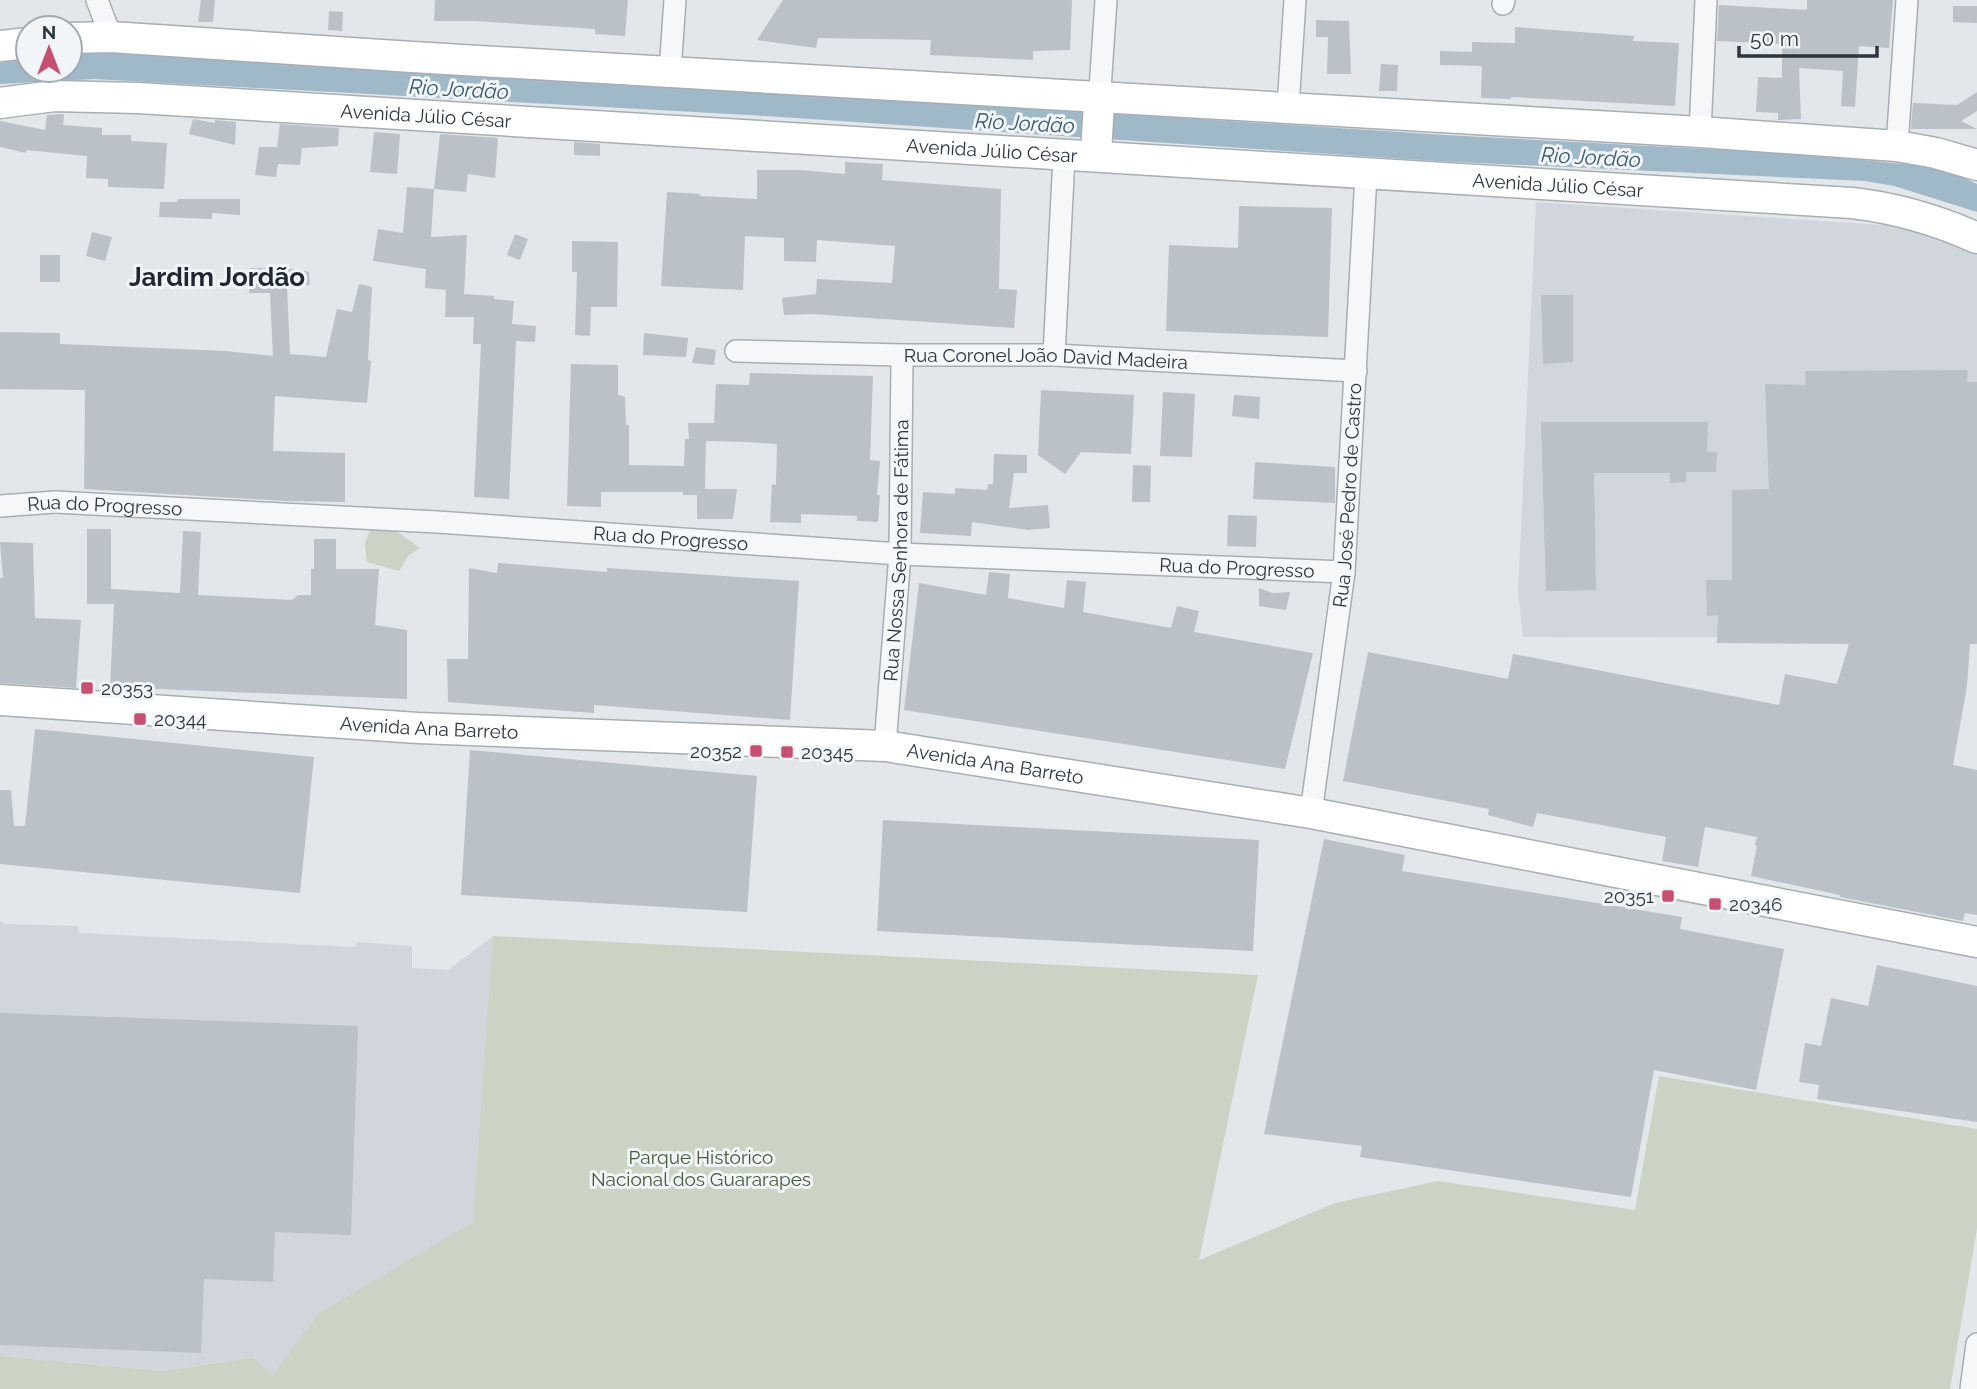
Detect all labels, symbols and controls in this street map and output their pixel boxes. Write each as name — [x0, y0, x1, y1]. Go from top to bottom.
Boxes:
north arrow — [14, 14, 84, 84]
scale bar — [1739, 14, 1877, 58]
text: N — [42, 21, 56, 43]
text: 50 m — [1750, 26, 1799, 51]
water label: Rio Jordão — [408, 74, 510, 104]
street label: Avenida Júlio César — [340, 99, 512, 132]
water label: Rio Jordão — [974, 108, 1076, 138]
street label: Avenida Júlio César — [906, 134, 1078, 167]
water label: Rio Jordão — [1540, 142, 1642, 172]
street label: Avenida Júlio César — [1472, 169, 1644, 201]
district label: Jardim Jordão — [129, 262, 305, 292]
street label: Rua Coronel João David Madeira — [904, 344, 1189, 373]
street label: Rua José Pedro de Castro — [1328, 382, 1365, 609]
street label: Rua Nossa Senhora de Fátima — [879, 419, 912, 682]
street label: Rua do Progresso — [26, 491, 183, 520]
street label: Rua do Progresso — [593, 522, 749, 554]
street label: Rua do Progresso — [1159, 554, 1315, 582]
place label: 20353 — [101, 677, 153, 699]
marker: 20353 — [79, 680, 95, 696]
place label: 20344 — [154, 708, 206, 730]
marker: 20344 — [132, 711, 148, 727]
street label: Avenida Ana Barreto — [339, 712, 519, 743]
street label: Avenida Ana Barreto — [905, 739, 1085, 788]
place label: 20352 — [690, 740, 742, 762]
place label: 20345 — [801, 741, 853, 763]
marker: 20352 — [748, 743, 764, 759]
marker: 20345 — [779, 744, 795, 760]
place label: 20351 — [1604, 885, 1654, 907]
marker: 20351 — [1660, 888, 1676, 904]
place label: 20346 — [1729, 893, 1783, 915]
marker: 20346 — [1707, 896, 1723, 912]
park label: Parque Histórico Nacional dos Guararapes — [591, 1146, 811, 1190]

